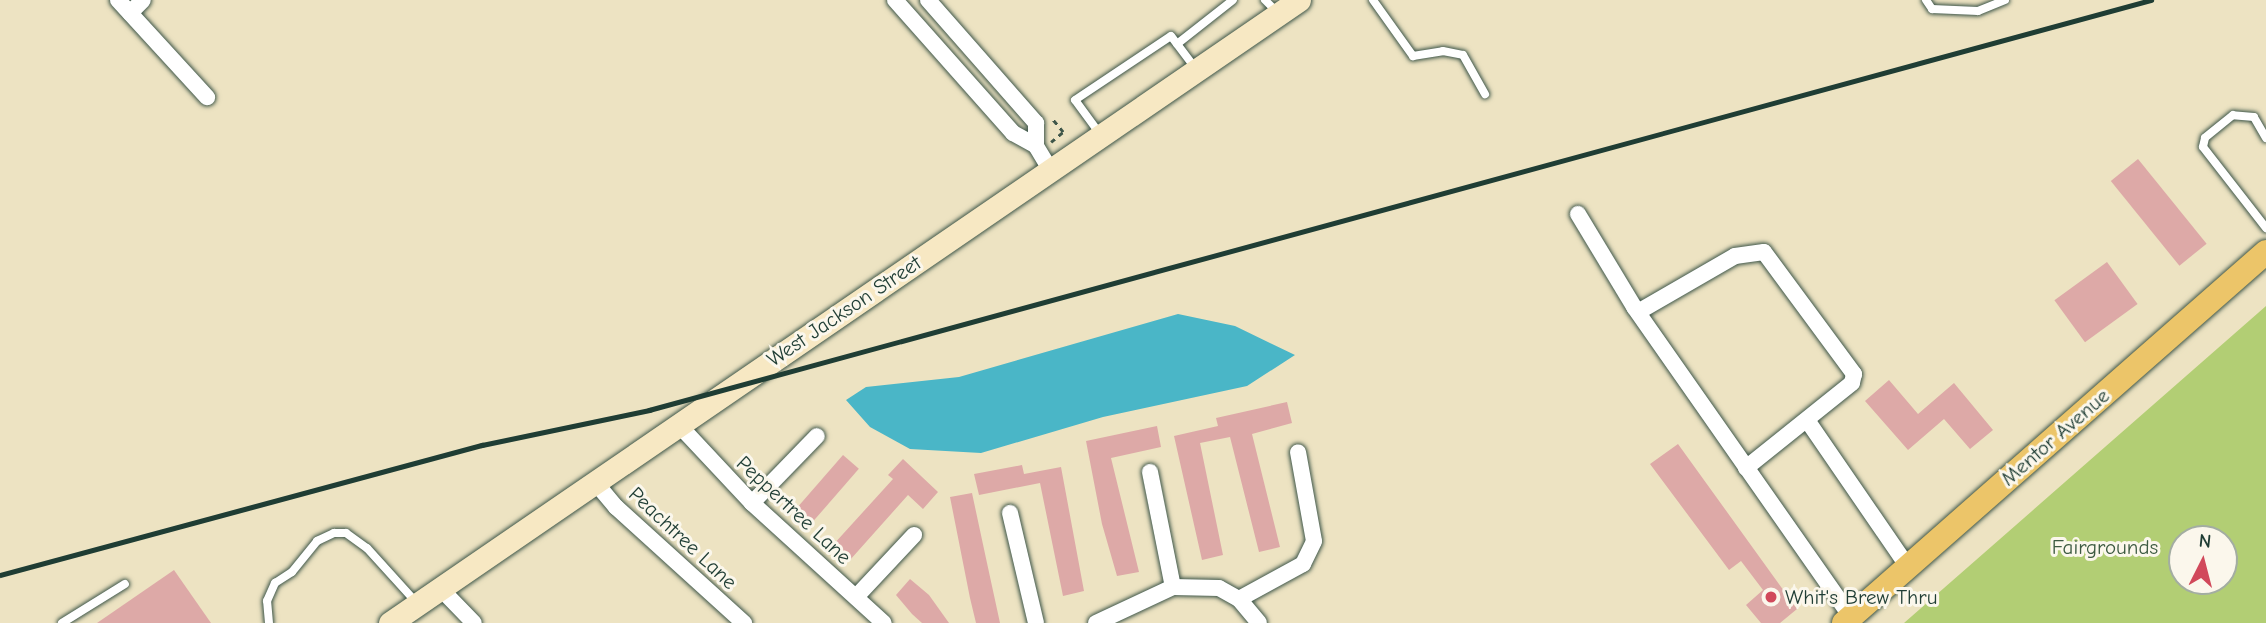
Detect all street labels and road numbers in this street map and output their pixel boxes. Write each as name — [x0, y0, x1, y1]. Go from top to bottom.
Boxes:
street label: West Jackson Street — [762, 250, 926, 372]
street label: Mentor Avenue — [1996, 383, 2114, 491]
street label: Peppertree Lane — [731, 450, 857, 570]
street label: Peachtree Lane — [624, 481, 742, 595]

